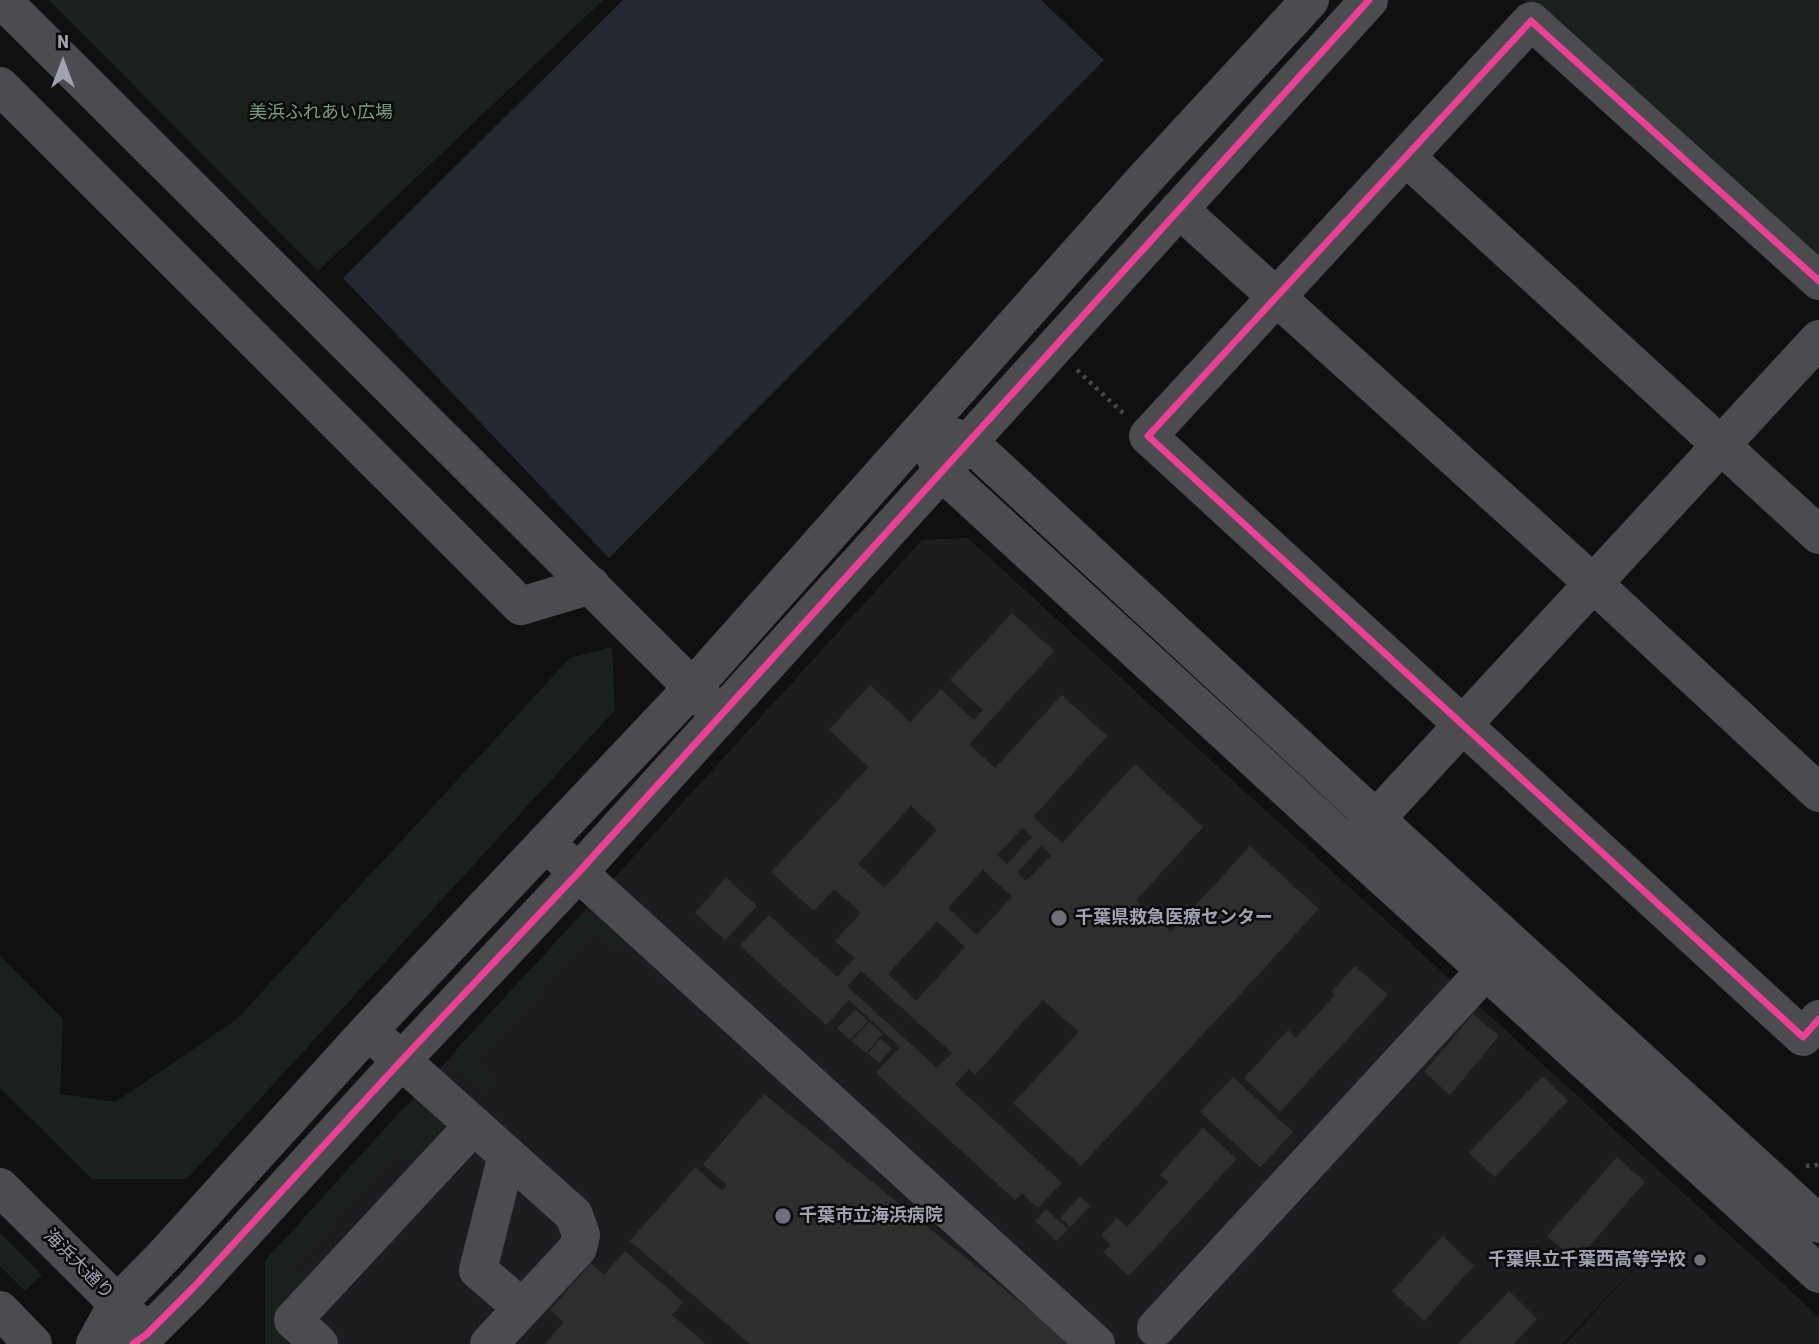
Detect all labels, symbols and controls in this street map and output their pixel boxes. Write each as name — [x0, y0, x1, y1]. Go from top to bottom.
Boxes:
north arrow — [28, 28, 98, 98]
text: N — [57, 30, 69, 53]
park label: 美浜ふれあい広場 — [249, 102, 393, 124]
place label: 千葉県救急医療センター — [1075, 907, 1273, 929]
marker: 千葉県救急医療センター — [1049, 908, 1069, 928]
place label: 千葉市立海浜病院 — [799, 1205, 943, 1227]
marker: 千葉市立海浜病院 — [773, 1206, 793, 1226]
street label: 海浜大通り — [39, 1226, 117, 1304]
place label: 千葉県立千葉西高等学校 — [1488, 1249, 1686, 1271]
marker: 千葉県立千葉西高等学校 — [1692, 1252, 1708, 1268]

